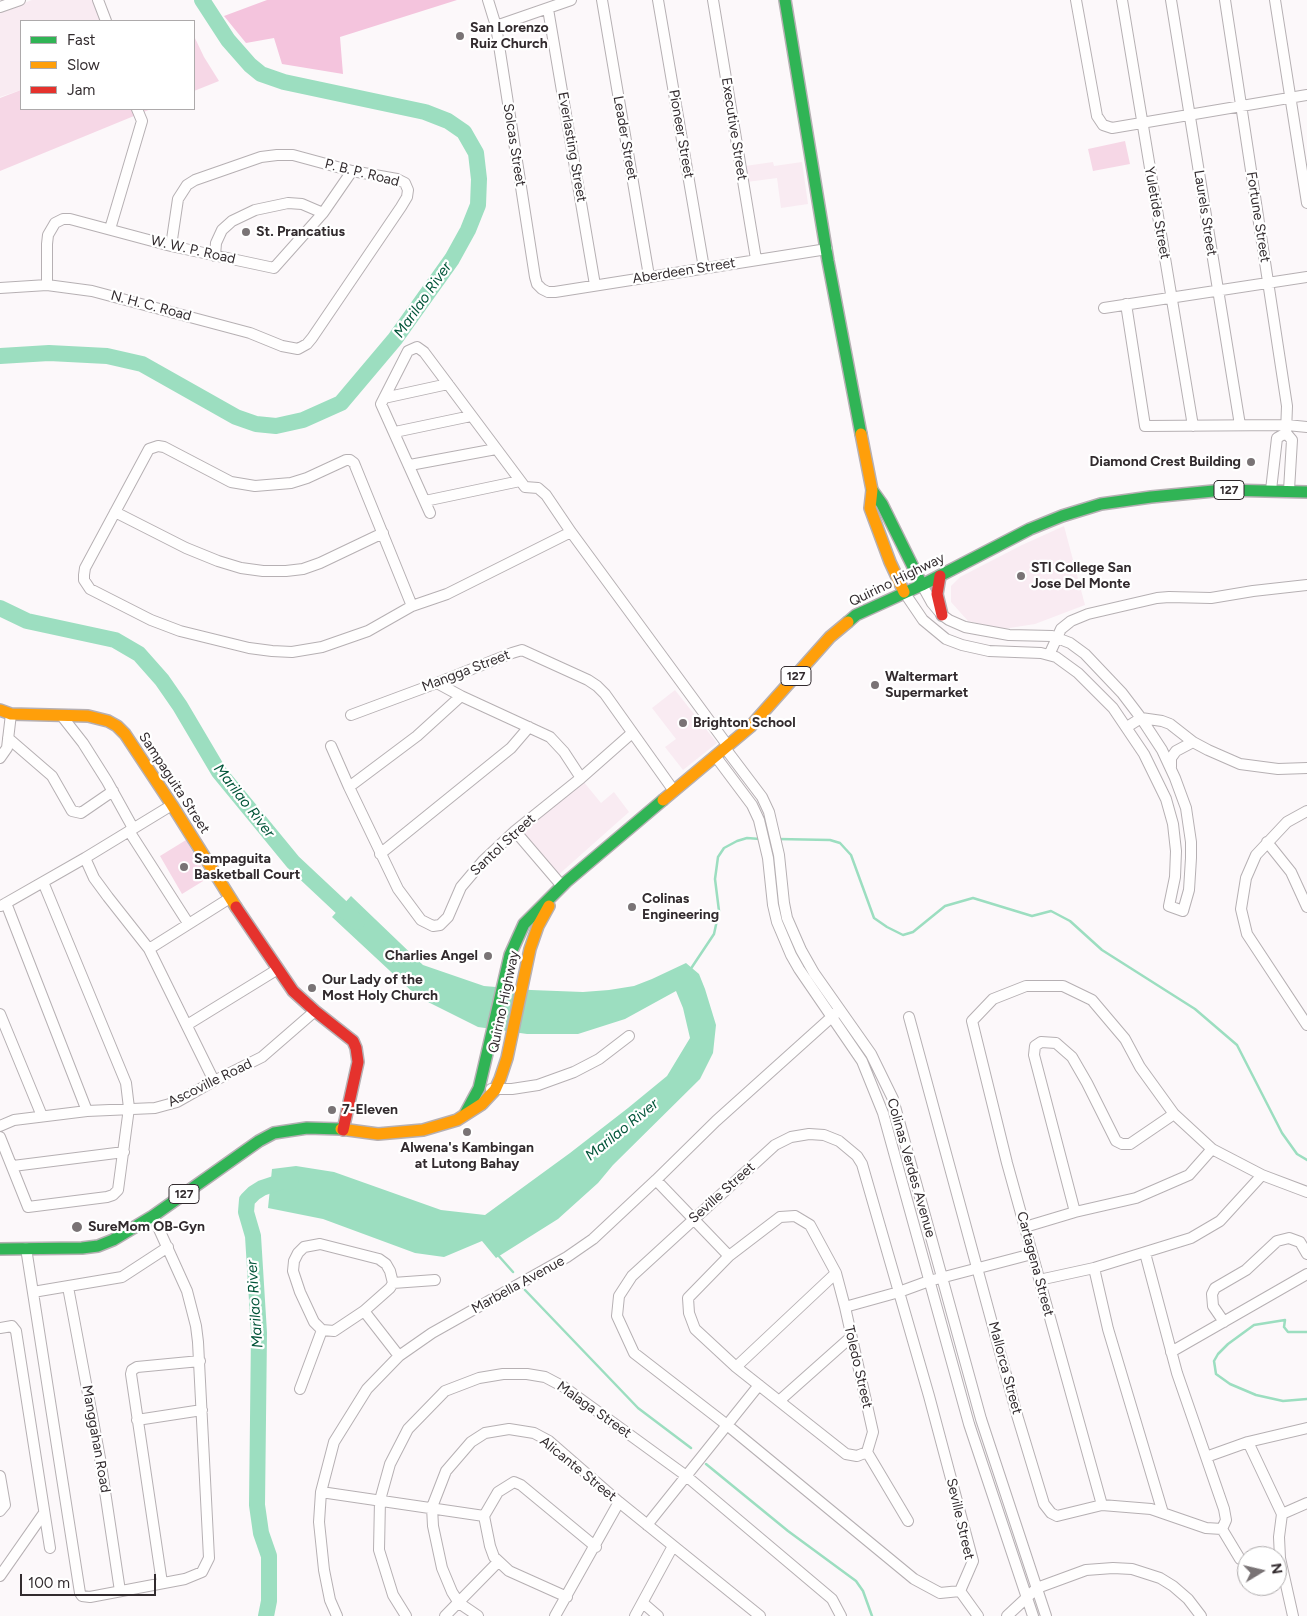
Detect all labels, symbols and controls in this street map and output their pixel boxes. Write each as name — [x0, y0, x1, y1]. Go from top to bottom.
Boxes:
legend — [20, 20, 195, 110]
place label: San Lorenzo Ruiz Church — [470, 20, 549, 52]
marker: San Lorenzo Ruiz Church — [454, 30, 466, 42]
text: Fast — [67, 31, 95, 49]
text: Slow — [67, 56, 100, 74]
street label: Executive Street — [718, 76, 750, 182]
text: Jam — [67, 81, 95, 99]
street label: Pioneer Street — [665, 88, 697, 180]
street label: Everlasting Street — [554, 91, 590, 203]
street label: Leader Street — [609, 95, 641, 181]
street label: Solcas Street — [499, 102, 529, 188]
street label: P. B. P. Road — [323, 156, 401, 190]
street label: Yuletide Street — [1141, 165, 1173, 261]
street label: Laurels Street — [1190, 169, 1220, 257]
street label: Fortune Street — [1243, 170, 1273, 264]
place label: St. Prancatius — [256, 224, 345, 240]
marker: St. Prancatius — [240, 226, 252, 238]
street label: W. W. P. Road — [149, 232, 237, 268]
street label: Aberdeen Street — [631, 255, 737, 287]
water label: Marilao River — [390, 259, 456, 341]
street label: N. H. C. Road — [109, 287, 193, 325]
place label: Diamond Crest Building — [1089, 454, 1241, 470]
marker: Diamond Crest Building — [1245, 456, 1257, 468]
road number: 127 — [1214, 480, 1244, 500]
street label: Quirino Highway — [846, 550, 948, 610]
place label: STI College San Jose Del Monte — [1031, 560, 1131, 592]
marker: STI College San Jose Del Monte — [1015, 570, 1027, 582]
street label: Mangga Street — [420, 646, 512, 696]
road number: 127 — [781, 666, 811, 686]
place label: Waltermart Supermarket — [885, 669, 968, 702]
marker: Waltermart Supermarket — [869, 679, 881, 691]
place label: Brighton School — [693, 715, 796, 731]
marker: Brighton School — [677, 717, 689, 729]
street label: Sampaguita Street — [135, 729, 213, 837]
water label: Marilao River — [210, 761, 278, 841]
street label: Santol Street — [467, 811, 539, 879]
place label: Sampaguita Basketball Court — [194, 851, 300, 884]
marker: Sampaguita Basketball Court — [178, 861, 190, 873]
place label: Colinas Engineering — [642, 891, 719, 924]
marker: Colinas Engineering — [626, 901, 638, 913]
place label: Charlies Angel — [385, 948, 478, 964]
street label: Quirino Highway — [485, 949, 523, 1055]
marker: Charlies Angel — [482, 950, 494, 962]
place label: Our Lady of the Most Holy Church — [322, 972, 438, 1004]
marker: Our Lady of the Most Holy Church — [306, 982, 318, 994]
street label: Ascoville Road — [165, 1055, 255, 1111]
water label: Marilao River — [582, 1095, 662, 1165]
street label: Colinas Verdes Avenue — [883, 1096, 939, 1240]
place label: 7-Eleven — [342, 1102, 398, 1118]
marker: 7-Eleven — [326, 1104, 338, 1116]
marker: Alwena's Kambingan at Lutong Bahay — [461, 1126, 473, 1138]
place label: Alwena's Kambingan at Lutong Bahay — [400, 1140, 534, 1172]
street label: Seville Street — [686, 1159, 758, 1227]
road number: 127 — [169, 1184, 199, 1204]
street label: Cartagena Street — [1013, 1210, 1057, 1318]
place label: SureMom OB-Gyn — [88, 1219, 205, 1235]
marker: SureMom OB-Gyn — [70, 1220, 84, 1234]
street label: Marbella Avenue — [469, 1253, 567, 1317]
water label: Marilao River — [243, 1259, 267, 1349]
street label: Mallorca Street — [985, 1320, 1025, 1416]
street label: Toledo Street — [840, 1324, 876, 1410]
street label: Malaga Street — [553, 1378, 635, 1442]
street label: Manggahan Road — [78, 1384, 114, 1494]
street label: Alicante Street — [536, 1433, 620, 1505]
street label: Seville Street — [942, 1477, 978, 1561]
north arrow — [1237, 1546, 1287, 1596]
text: N — [1267, 1562, 1286, 1575]
scale bar — [22, 1564, 159, 1596]
text: 100 m — [28, 1574, 70, 1592]

